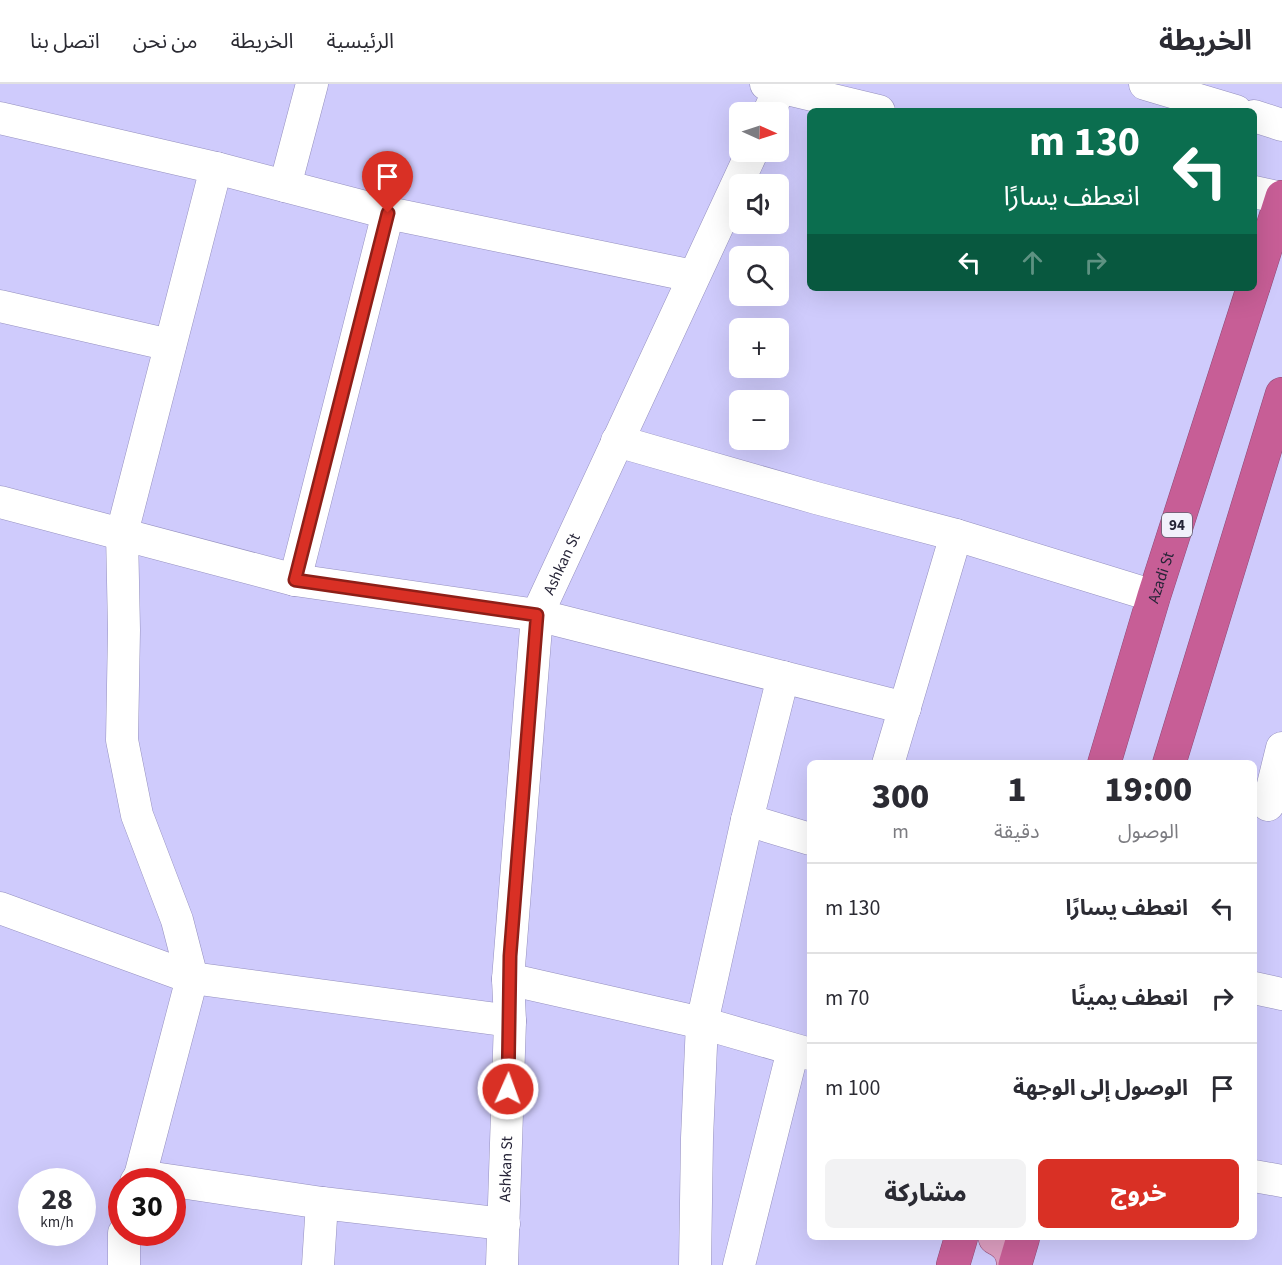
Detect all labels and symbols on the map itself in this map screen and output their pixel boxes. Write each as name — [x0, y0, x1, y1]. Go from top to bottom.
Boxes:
north arrow — [729, 102, 789, 162]
pin — [362, 151, 413, 213]
road number: 94 — [1162, 513, 1192, 537]
street label: Ashkan St — [538, 529, 586, 599]
street label: Azadi St — [1143, 548, 1180, 606]
position arrow — [476, 1057, 540, 1121]
street label: Ashkan St — [494, 1135, 518, 1202]
speed limit sign: 30 — [108, 1168, 186, 1246]

